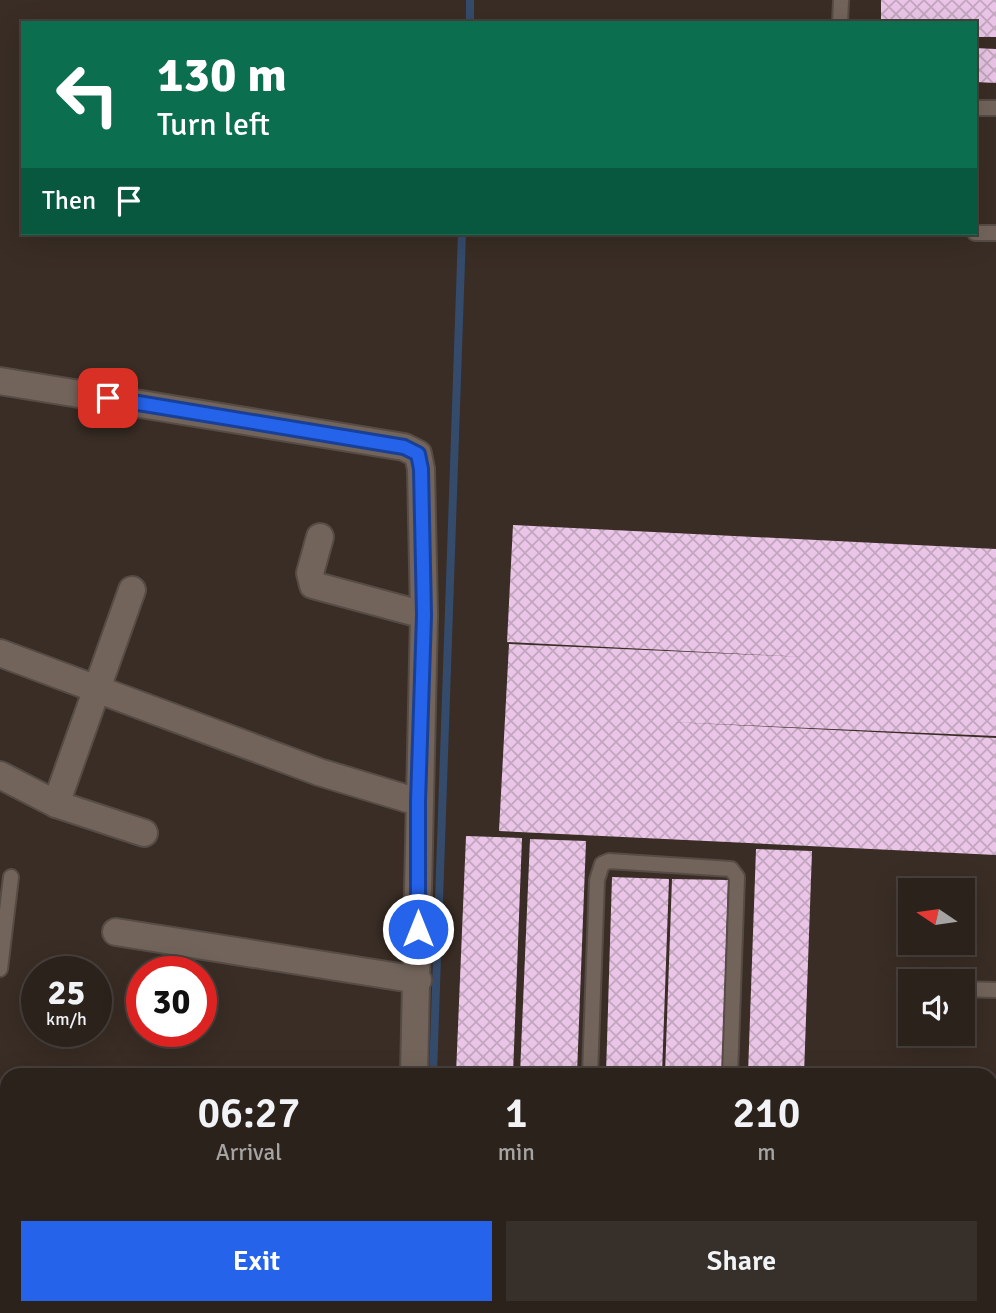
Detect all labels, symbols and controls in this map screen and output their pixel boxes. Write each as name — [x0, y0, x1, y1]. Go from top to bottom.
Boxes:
text: 130 m — [157, 45, 287, 105]
icon: left — [42, 49, 133, 140]
text: Turn left — [157, 105, 270, 144]
icon: arrive — [110, 182, 148, 220]
text: Then — [42, 185, 96, 217]
pin — [78, 368, 138, 428]
icon: arrive — [89, 379, 127, 417]
north arrow — [898, 878, 975, 956]
map controls — [898, 878, 975, 1046]
position arrow — [381, 892, 455, 966]
speed limit sign: 30 — [126, 956, 217, 1047]
button: sound — [898, 969, 975, 1046]
text: 25 — [48, 971, 85, 1014]
text: km/h — [46, 1008, 87, 1030]
text: 06:27 — [198, 1088, 300, 1139]
text: 1 — [505, 1088, 528, 1139]
text: 210 — [732, 1088, 800, 1139]
text: Arrival — [216, 1138, 282, 1167]
text: min — [498, 1138, 535, 1167]
text: m — [757, 1138, 776, 1167]
button: Exit — [21, 1221, 492, 1301]
button: Share — [506, 1221, 977, 1301]

